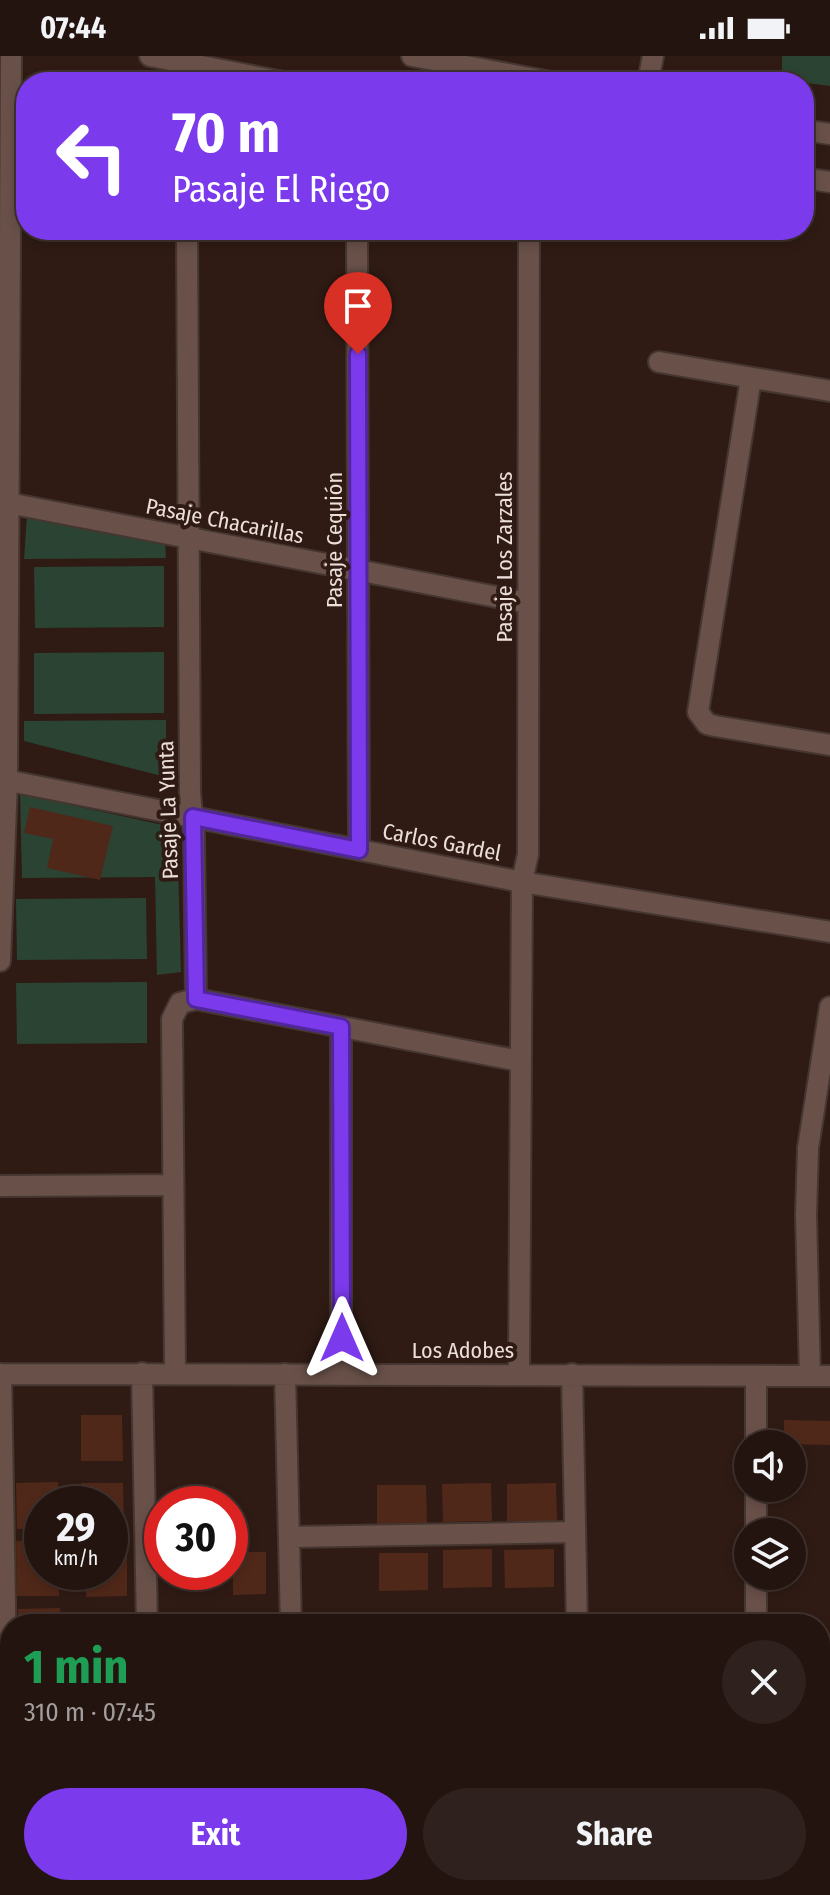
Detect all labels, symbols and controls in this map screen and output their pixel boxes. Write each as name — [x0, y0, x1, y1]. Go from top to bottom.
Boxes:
text: 07:44 — [40, 10, 106, 46]
text: 70 m — [172, 100, 280, 167]
icon: left — [40, 104, 144, 208]
text: Pasaje El Riego — [172, 168, 390, 212]
pin — [324, 272, 392, 354]
icon: arrive — [336, 284, 380, 328]
street label: Pasaje Los Zarzales — [491, 471, 518, 643]
street label: Pasaje Cequión — [321, 472, 348, 608]
street label: Pasaje Chacarillas — [144, 492, 306, 550]
street label: Pasaje La Yunta — [152, 740, 184, 880]
street label: Carlos Gardel — [380, 817, 504, 867]
position arrow — [300, 1296, 384, 1380]
street label: Los Adobes — [412, 1337, 514, 1364]
map controls — [734, 1430, 806, 1590]
button: sound — [734, 1430, 806, 1502]
speed limit sign: 30 — [144, 1486, 248, 1590]
text: 29 — [56, 1504, 95, 1552]
button: layers — [734, 1518, 806, 1590]
text: km/h — [54, 1546, 98, 1570]
text: 1 min — [24, 1638, 129, 1696]
button: close — [722, 1640, 806, 1724]
text: 310 m · 07:45 — [24, 1697, 156, 1728]
button: Exit — [24, 1788, 407, 1880]
button: Share — [423, 1788, 806, 1880]

